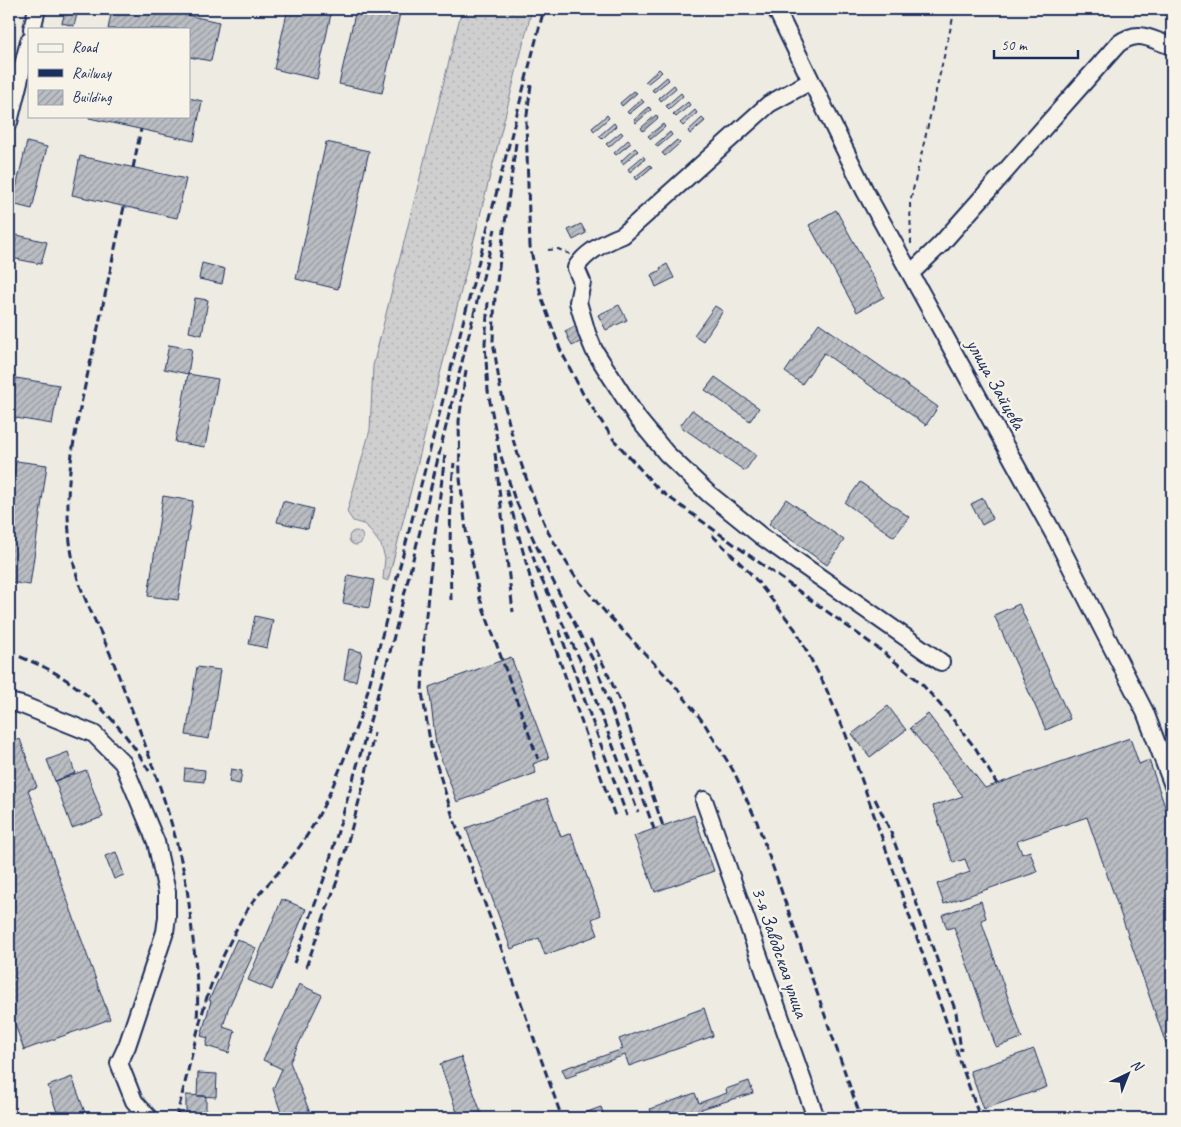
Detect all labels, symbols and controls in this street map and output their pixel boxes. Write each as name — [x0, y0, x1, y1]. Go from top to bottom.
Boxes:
legend — [28, 28, 190, 118]
scale bar — [994, 28, 1077, 60]
text: 50 m — [1001, 36, 1028, 55]
text: Road — [72, 38, 99, 57]
text: Railway — [72, 64, 113, 83]
text: Building — [72, 88, 112, 107]
street label: улица Зайцева — [960, 333, 1032, 435]
street label: 3-я Заводская улица — [746, 883, 815, 1023]
north arrow — [1104, 1050, 1154, 1100]
text: N — [1128, 1056, 1147, 1076]

